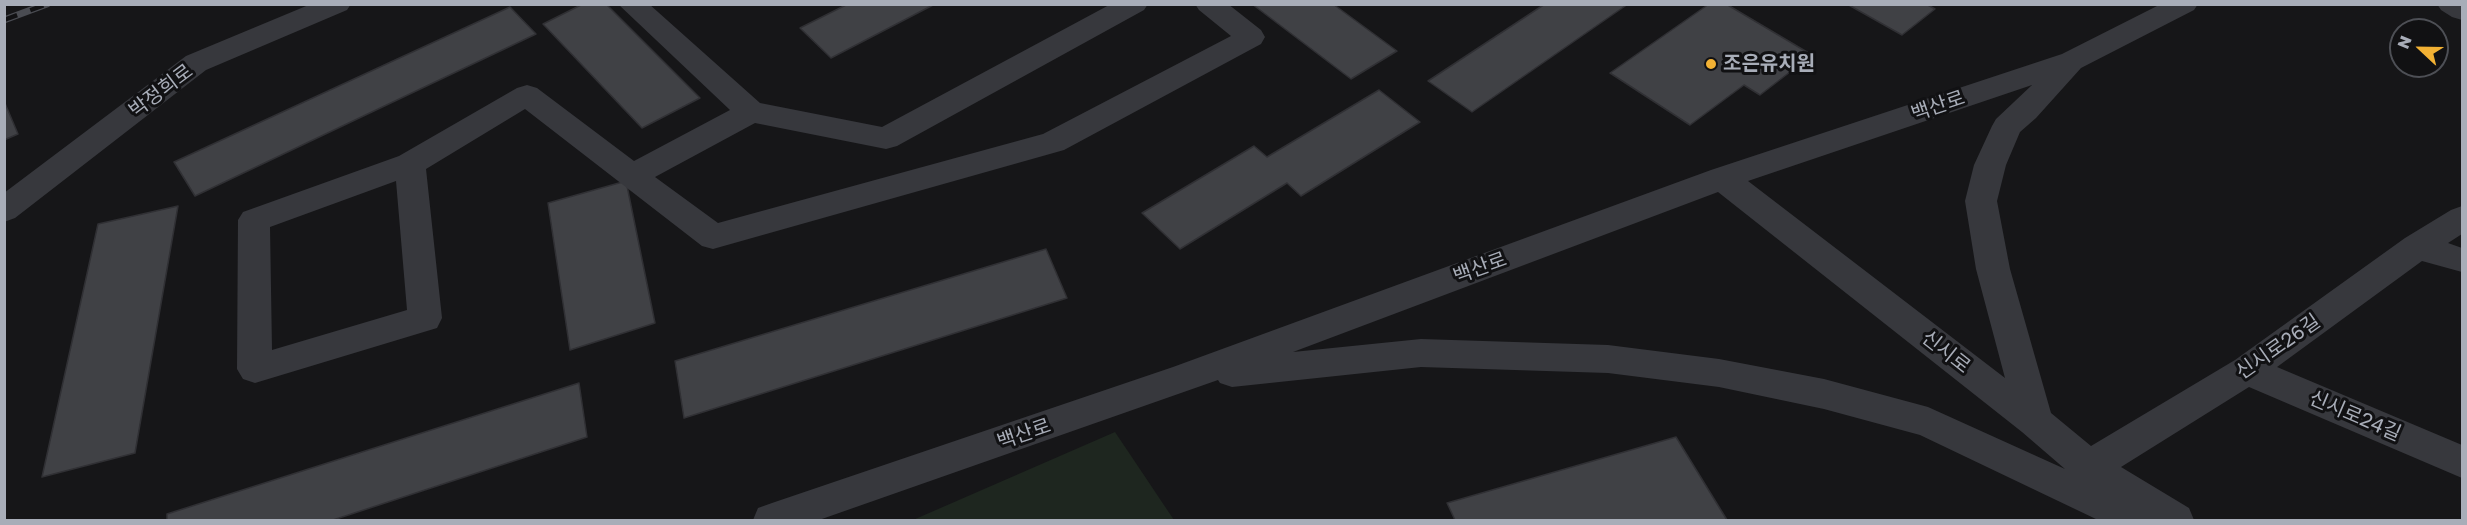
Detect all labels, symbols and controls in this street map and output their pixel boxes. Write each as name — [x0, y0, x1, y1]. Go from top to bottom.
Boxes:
north arrow — [2389, 18, 2449, 78]
text: N — [2393, 33, 2416, 51]
place label: 조은유치원 — [1723, 52, 1815, 76]
marker: 조은유치원 — [1704, 57, 1718, 71]
street label: 박정희로 — [124, 59, 198, 123]
street label: 백산로 — [1908, 86, 1968, 126]
street label: 백산로 — [1450, 247, 1510, 289]
street label: 신시로26길 — [2231, 309, 2325, 385]
street label: 신시로 — [1917, 326, 1975, 378]
street label: 신시로24길 — [2305, 386, 2405, 446]
street label: 백산로 — [994, 414, 1054, 454]

